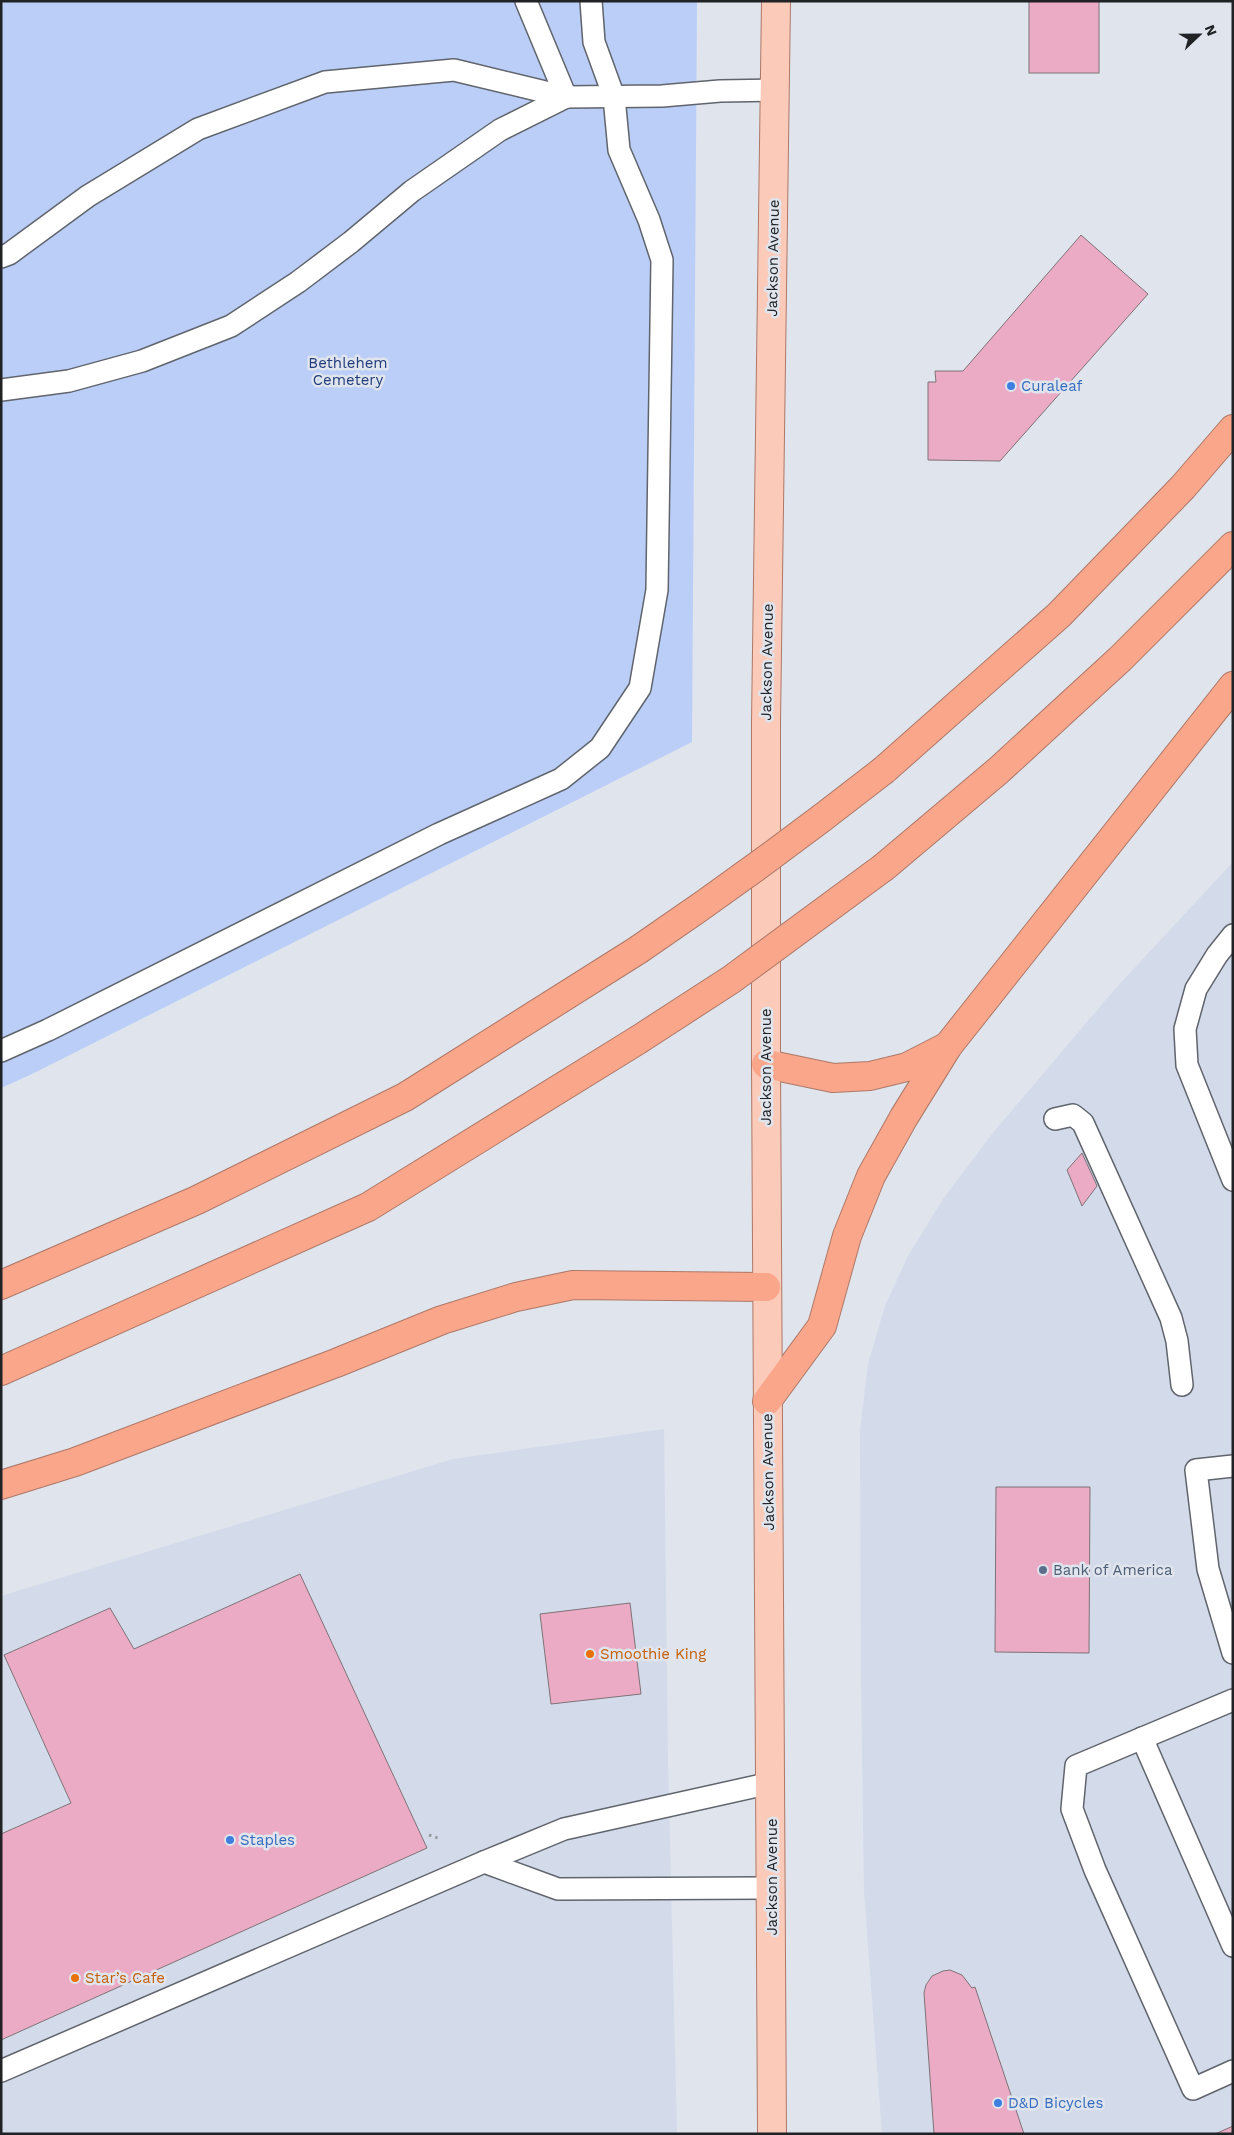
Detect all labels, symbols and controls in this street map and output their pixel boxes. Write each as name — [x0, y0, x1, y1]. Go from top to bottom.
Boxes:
north arrow — [1174, 10, 1224, 60]
text: N — [1202, 22, 1220, 38]
street label: Jackson Avenue — [763, 199, 783, 317]
park label: Bethlehem Cemetery — [308, 354, 388, 389]
place label: Curaleaf — [1021, 377, 1083, 395]
marker: Curaleaf — [1005, 380, 1017, 392]
street label: Jackson Avenue — [757, 603, 777, 721]
street label: Jackson Avenue — [757, 1008, 775, 1126]
street label: Jackson Avenue — [758, 1413, 778, 1531]
place label: Bank of America — [1053, 1561, 1173, 1579]
marker: Bank of America — [1037, 1564, 1049, 1576]
place label: Smoothie King — [600, 1645, 706, 1663]
marker: Smoothie King — [584, 1648, 596, 1660]
street label: Jackson Avenue — [763, 1818, 781, 1936]
place label: Staples — [240, 1831, 295, 1849]
marker: Staples — [224, 1834, 236, 1846]
place label: Star’s Cafe — [85, 1969, 165, 1987]
marker: Star’s Cafe — [69, 1972, 81, 1984]
place label: D&D Bicycles — [1008, 2094, 1103, 2112]
marker: D&D Bicycles — [992, 2097, 1004, 2109]

